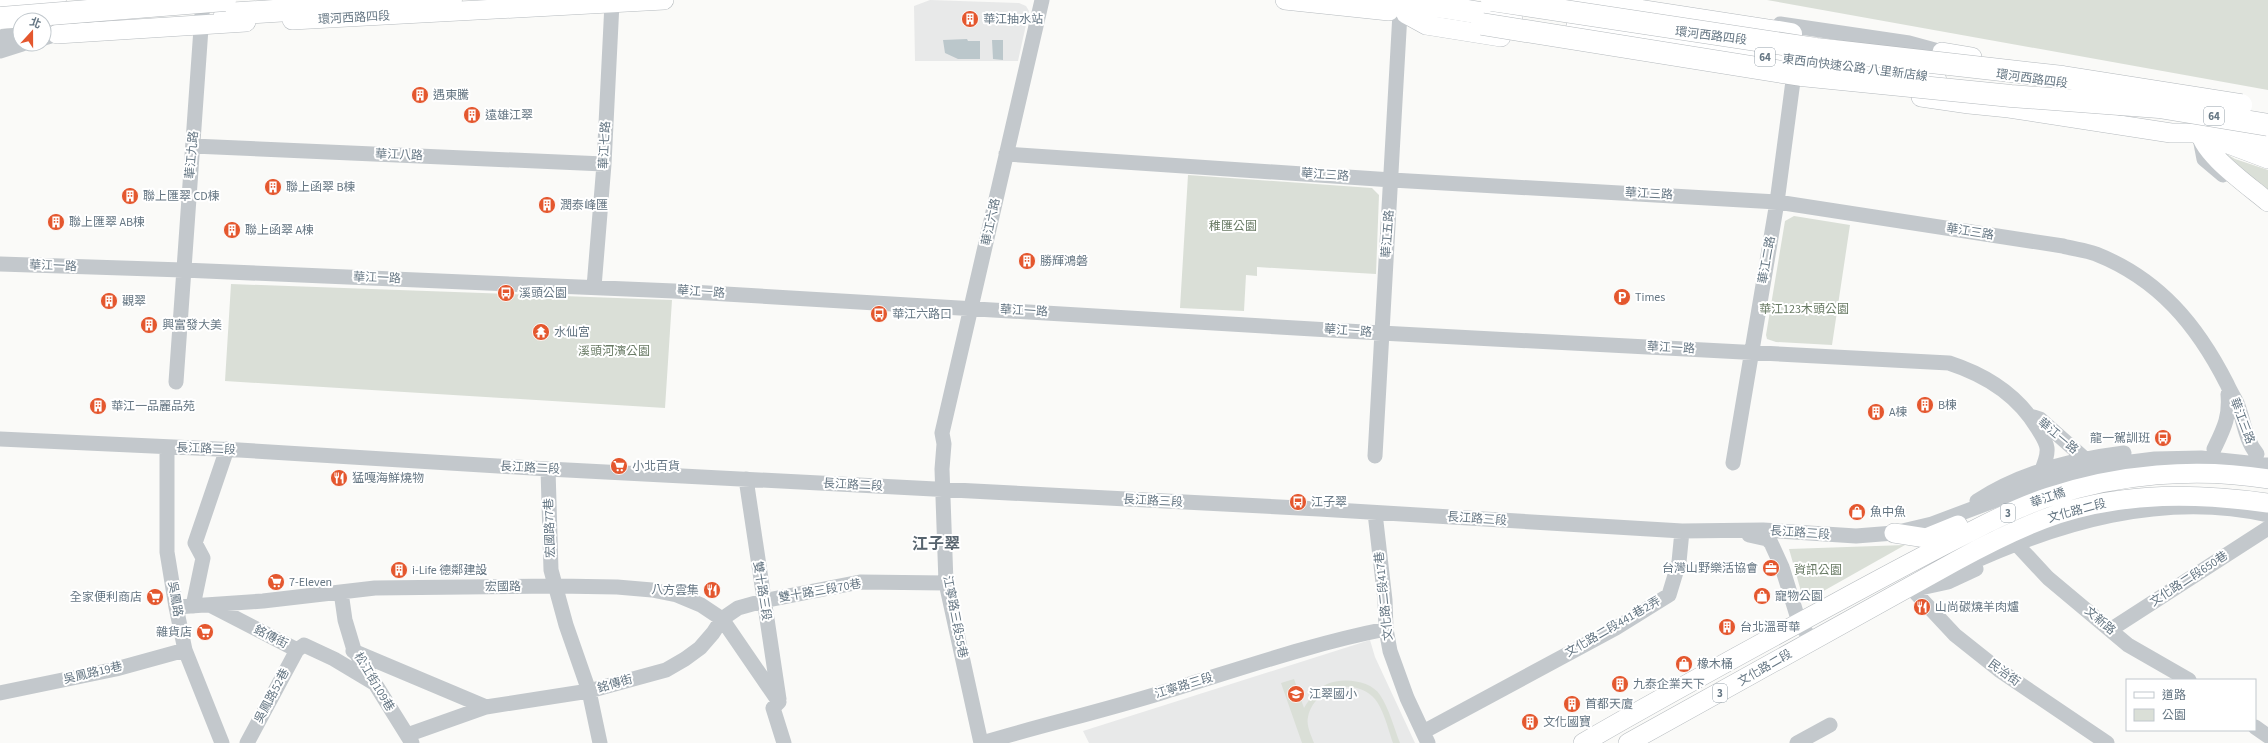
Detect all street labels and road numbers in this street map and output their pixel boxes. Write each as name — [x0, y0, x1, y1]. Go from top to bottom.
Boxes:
street label: 環河西路四段 — [318, 8, 390, 28]
street label: 環河西路四段 — [1674, 23, 1748, 49]
road number: 64 — [1755, 48, 1775, 66]
street label: 東西向快速公路 八里新店線 — [1781, 51, 1929, 85]
street label: 環河西路四段 — [1995, 66, 2069, 92]
road number: 64 — [2204, 107, 2224, 125]
street label: 華江七路 — [595, 121, 615, 169]
street label: 華江九路 — [181, 130, 203, 180]
street label: 華江八路 — [375, 146, 423, 164]
street label: 華江三路 — [1300, 165, 1350, 185]
street label: 華江三路 — [1625, 184, 1673, 204]
street label: 華江六路 — [978, 197, 1004, 247]
street label: 華江五路 — [1378, 209, 1398, 259]
street label: 華江三路 — [1945, 220, 1995, 244]
street label: 華江二路 — [1754, 235, 1780, 285]
street label: 華江一路 — [29, 257, 77, 275]
street label: 華江一路 — [353, 269, 401, 287]
street label: 華江一路 — [676, 282, 726, 302]
street label: 華江一路 — [1000, 301, 1048, 321]
street label: 華江一路 — [1323, 321, 1373, 341]
street label: 華江一路 — [1647, 338, 1695, 358]
street label: 華江三路 — [2225, 396, 2259, 446]
street label: 華江一路 — [2034, 414, 2082, 458]
street label: 長江路二段 — [176, 439, 236, 459]
street label: 長江路二段 — [500, 458, 560, 478]
street label: 長江路二段 — [823, 475, 883, 495]
street label: 華江橋 — [2028, 484, 2068, 512]
street label: 長江路三段 — [1123, 491, 1183, 511]
street label: 文化路二段 — [2046, 495, 2108, 527]
street label: 宏國路77巷 — [540, 498, 560, 558]
road number: 3 — [2001, 504, 2015, 522]
street label: 長江路三段 — [1446, 508, 1508, 530]
street label: 長江路三段 — [1769, 522, 1831, 544]
street label: 文化路二段650巷 — [2147, 547, 2231, 611]
street label: 文化路二段417巷 — [1371, 550, 1397, 642]
street label: 雙十路三段 — [749, 560, 775, 622]
street label: 江寧路三段55巷 — [939, 574, 971, 660]
street label: 雙十路三段70巷 — [777, 575, 863, 607]
street label: 宏國路 — [485, 578, 521, 596]
street label: 吳鳳路 — [164, 580, 186, 618]
street label: 文化路二段441巷2弄 — [1562, 593, 1664, 661]
street label: 文新路 — [2081, 603, 2119, 639]
street label: 銘傳街 — [251, 621, 291, 653]
street label: 文化路二段 — [1735, 646, 1795, 690]
street label: 松江街109巷 — [350, 649, 398, 715]
street label: 民治街 — [1984, 656, 2024, 690]
street label: 吳鳳路19巷 — [62, 658, 124, 688]
street label: 吳鳳路52巷 — [250, 666, 294, 726]
street label: 江寧路三段 — [1153, 669, 1215, 703]
street label: 銘傳街 — [595, 671, 635, 697]
road number: 3 — [1713, 684, 1727, 702]

